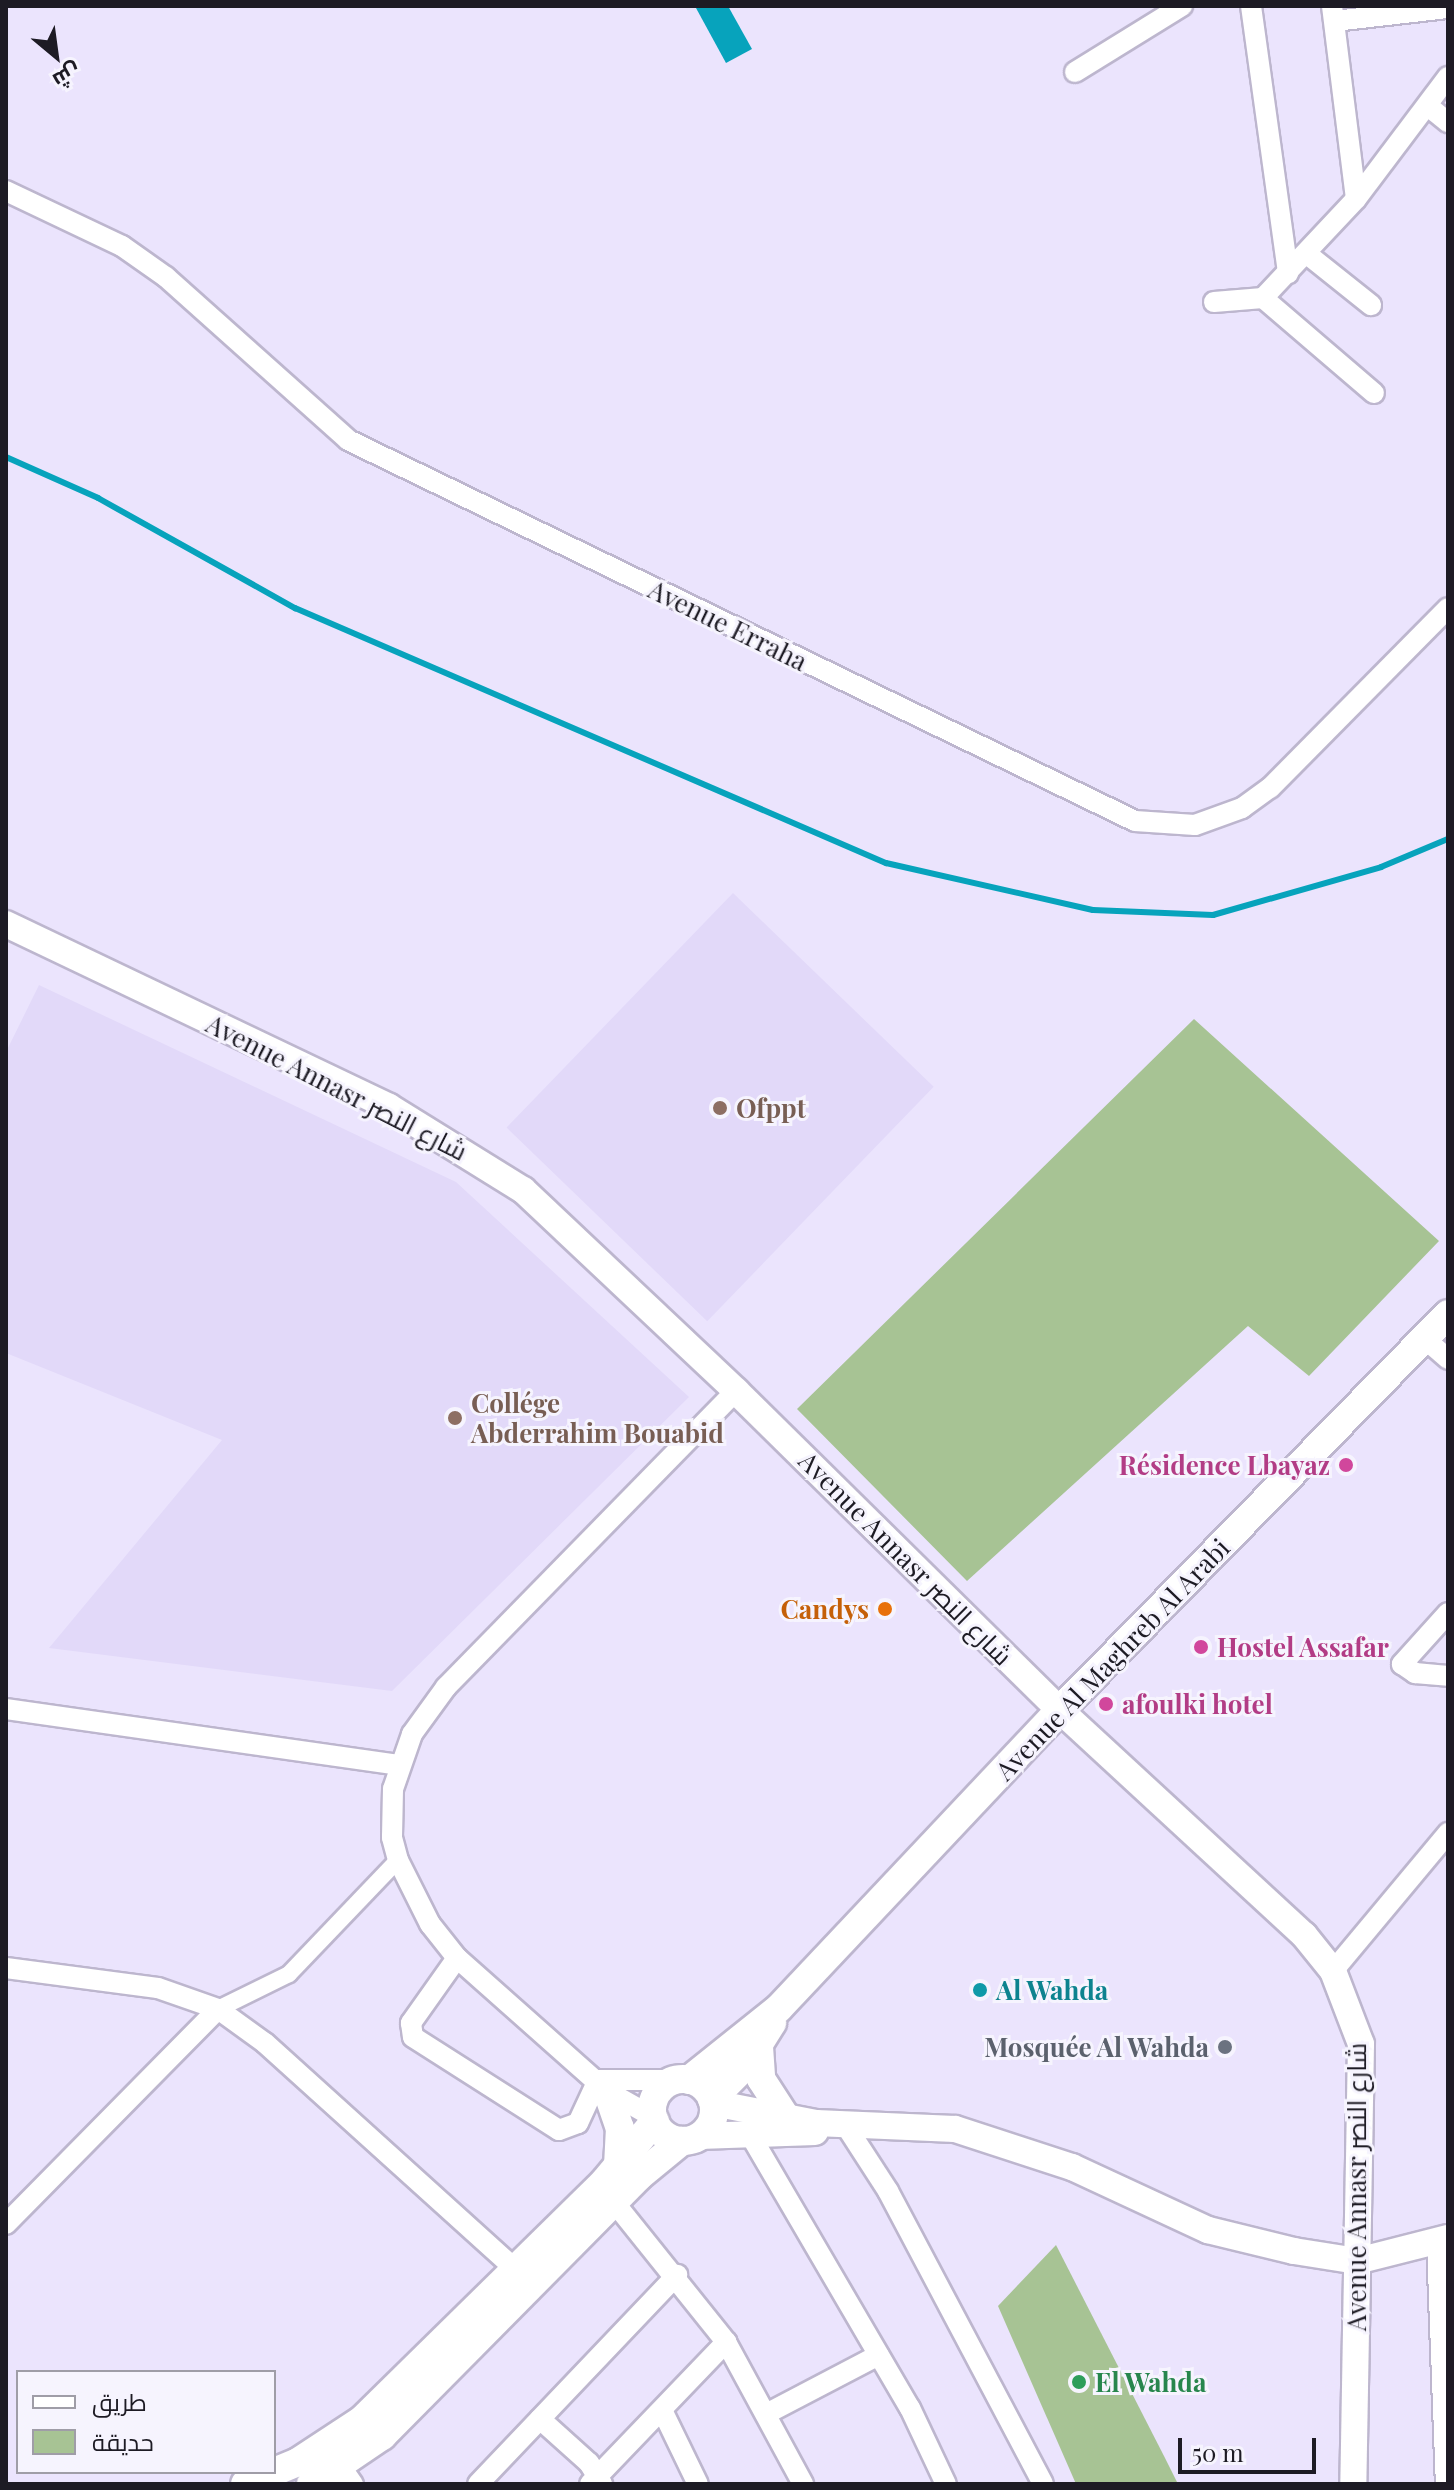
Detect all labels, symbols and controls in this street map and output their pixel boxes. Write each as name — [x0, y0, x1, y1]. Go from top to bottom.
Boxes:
north arrow — [16, 16, 96, 96]
text: ش — [48, 57, 87, 97]
street label: Avenue Erraha — [644, 573, 812, 677]
street label: Avenue Annasr شارع النصر — [201, 1007, 473, 1167]
place label: Ofppt — [736, 1092, 806, 1124]
marker: Ofppt — [711, 1099, 729, 1117]
place label: Collége Abderrahim Bouabid — [471, 1387, 724, 1448]
marker: Collége Abderrahim Bouabid — [446, 1409, 464, 1427]
street label: Avenue Annasr شارع النصر — [792, 1444, 1020, 1672]
place label: Résidence Lbayaz — [1119, 1449, 1330, 1481]
marker: Résidence Lbayaz — [1337, 1456, 1355, 1474]
street label: Avenue Al Maghreb Al Arabi — [988, 1531, 1236, 1787]
place label: Candys — [780, 1593, 869, 1625]
marker: Candys — [876, 1600, 894, 1618]
place label: Hostel Assafar — [1217, 1631, 1390, 1663]
marker: Hostel Assafar — [1192, 1638, 1210, 1656]
place label: afoulki hotel — [1122, 1688, 1273, 1720]
marker: afoulki hotel — [1097, 1695, 1115, 1713]
place label: Al Wahda — [996, 1974, 1109, 2006]
marker: Al Wahda — [971, 1981, 989, 1999]
place label: Mosquée Al Wahda — [982, 2031, 1209, 2063]
marker: Mosquée Al Wahda — [1216, 2038, 1234, 2056]
street label: Avenue Annasr شارع النصر — [1340, 2042, 1372, 2332]
place label: El Wahda — [1095, 2366, 1207, 2398]
legend — [16, 2370, 276, 2474]
marker: El Wahda — [1070, 2373, 1088, 2391]
text: طريق — [92, 2385, 147, 2417]
scale bar — [1182, 2422, 1320, 2472]
text: حديقة — [92, 2425, 154, 2457]
text: 50 m — [1192, 2436, 1244, 2468]

